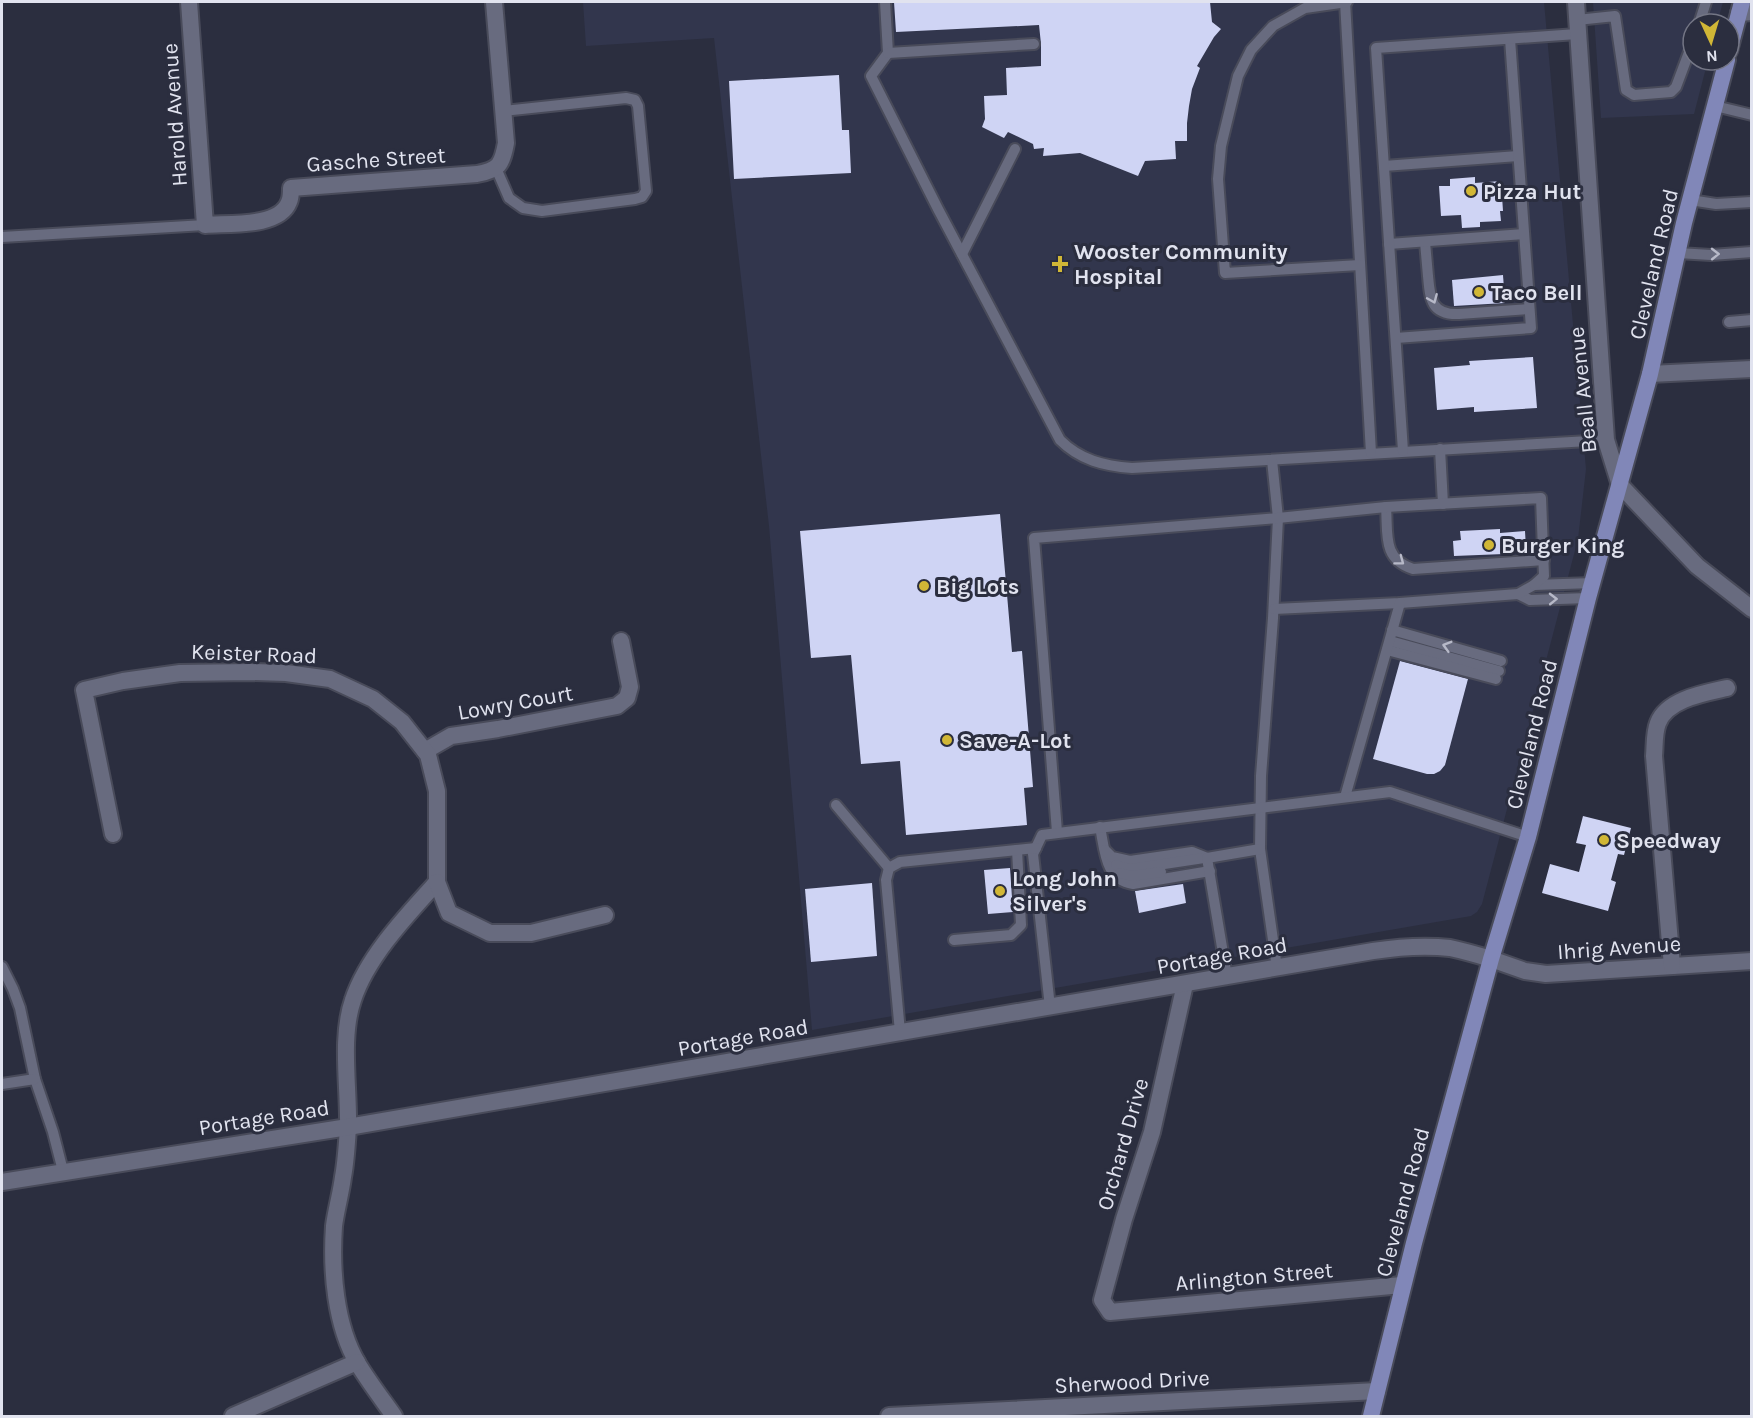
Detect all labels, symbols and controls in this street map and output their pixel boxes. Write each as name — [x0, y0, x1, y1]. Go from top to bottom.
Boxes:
north arrow — [1681, 12, 1741, 72]
street label: Harold Avenue — [157, 42, 193, 187]
text: N — [1706, 47, 1718, 66]
street label: Gasche Street — [306, 142, 447, 178]
place label: Pizza Hut — [1483, 179, 1582, 205]
marker: Pizza Hut — [1464, 184, 1478, 198]
street label: Cleveland Road — [1624, 186, 1684, 342]
place label: Wooster Community Hospital — [1074, 239, 1288, 290]
one-way arrow — [1710, 248, 1719, 261]
marker: Wooster Community Hospital — [1051, 255, 1069, 273]
place label: Taco Bell — [1491, 280, 1582, 306]
marker: Taco Bell — [1472, 285, 1486, 299]
one-way arrow — [1426, 292, 1438, 303]
street label: Beall Avenue — [1563, 325, 1603, 454]
place label: Burger King — [1501, 533, 1624, 559]
marker: Burger King — [1482, 538, 1496, 552]
one-way arrow — [1393, 554, 1404, 565]
place label: Big Lots — [936, 574, 1019, 600]
marker: Big Lots — [917, 579, 931, 593]
one-way arrow — [1548, 593, 1557, 606]
street label: Keister Road — [190, 639, 317, 669]
one-way arrow — [1442, 641, 1453, 653]
street label: Cleveland Road — [1501, 657, 1563, 812]
street label: Lowry Court — [455, 680, 575, 726]
place label: Save-A-Lot — [959, 728, 1071, 754]
marker: Save-A-Lot — [940, 733, 954, 747]
place label: Speedway — [1616, 828, 1721, 854]
marker: Speedway — [1597, 833, 1611, 847]
place label: Long John Silver's — [1012, 866, 1117, 917]
marker: Long John Silver's — [993, 884, 1007, 898]
street label: Ihrig Avenue — [1556, 931, 1682, 965]
street label: Portage Road — [1155, 932, 1289, 980]
street label: Portage Road — [676, 1014, 810, 1062]
street label: Orchard Drive — [1092, 1075, 1154, 1213]
street label: Portage Road — [197, 1095, 331, 1141]
street label: Cleveland Road — [1371, 1125, 1435, 1280]
street label: Arlington Street — [1174, 1257, 1334, 1297]
street label: Sherwood Drive — [1054, 1365, 1210, 1399]

